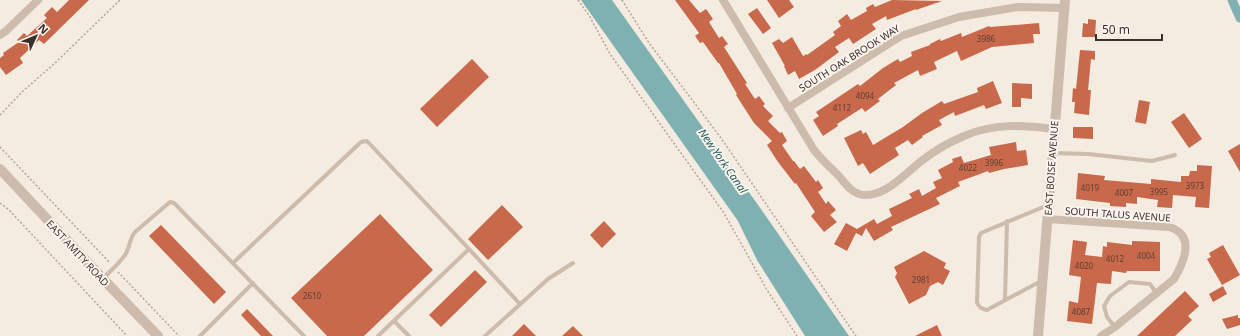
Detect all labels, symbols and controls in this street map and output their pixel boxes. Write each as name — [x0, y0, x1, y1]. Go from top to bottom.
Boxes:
north arrow — [16, 16, 56, 56]
scale bar — [1096, 16, 1162, 42]
text: N — [35, 20, 52, 37]
street label: SOUTH OAK BROOK WAY — [796, 21, 902, 95]
text: 50 m — [1102, 21, 1130, 38]
house number: 3986 — [977, 33, 996, 44]
house number: 4094 — [856, 90, 875, 101]
house number: 4112 — [833, 102, 852, 113]
street label: EAST BOISE AVENUE — [1041, 120, 1061, 216]
water label: New York Canal — [695, 125, 752, 197]
house number: 3996 — [985, 157, 1004, 168]
house number: 4022 — [959, 162, 978, 173]
house number: 3973 — [1186, 180, 1205, 191]
house number: 4019 — [1081, 182, 1100, 193]
house number: 3995 — [1150, 186, 1169, 197]
house number: 4007 — [1115, 187, 1134, 198]
street label: SOUTH TALUS AVENUE — [1065, 203, 1171, 225]
street label: EAST AMITY ROAD — [44, 217, 112, 289]
house number: 4004 — [1137, 250, 1156, 261]
house number: 4012 — [1106, 253, 1125, 264]
house number: 4020 — [1075, 260, 1094, 271]
house number: 2981 — [912, 274, 930, 285]
house number: 2610 — [303, 290, 322, 301]
house number: 4087 — [1072, 306, 1091, 317]

